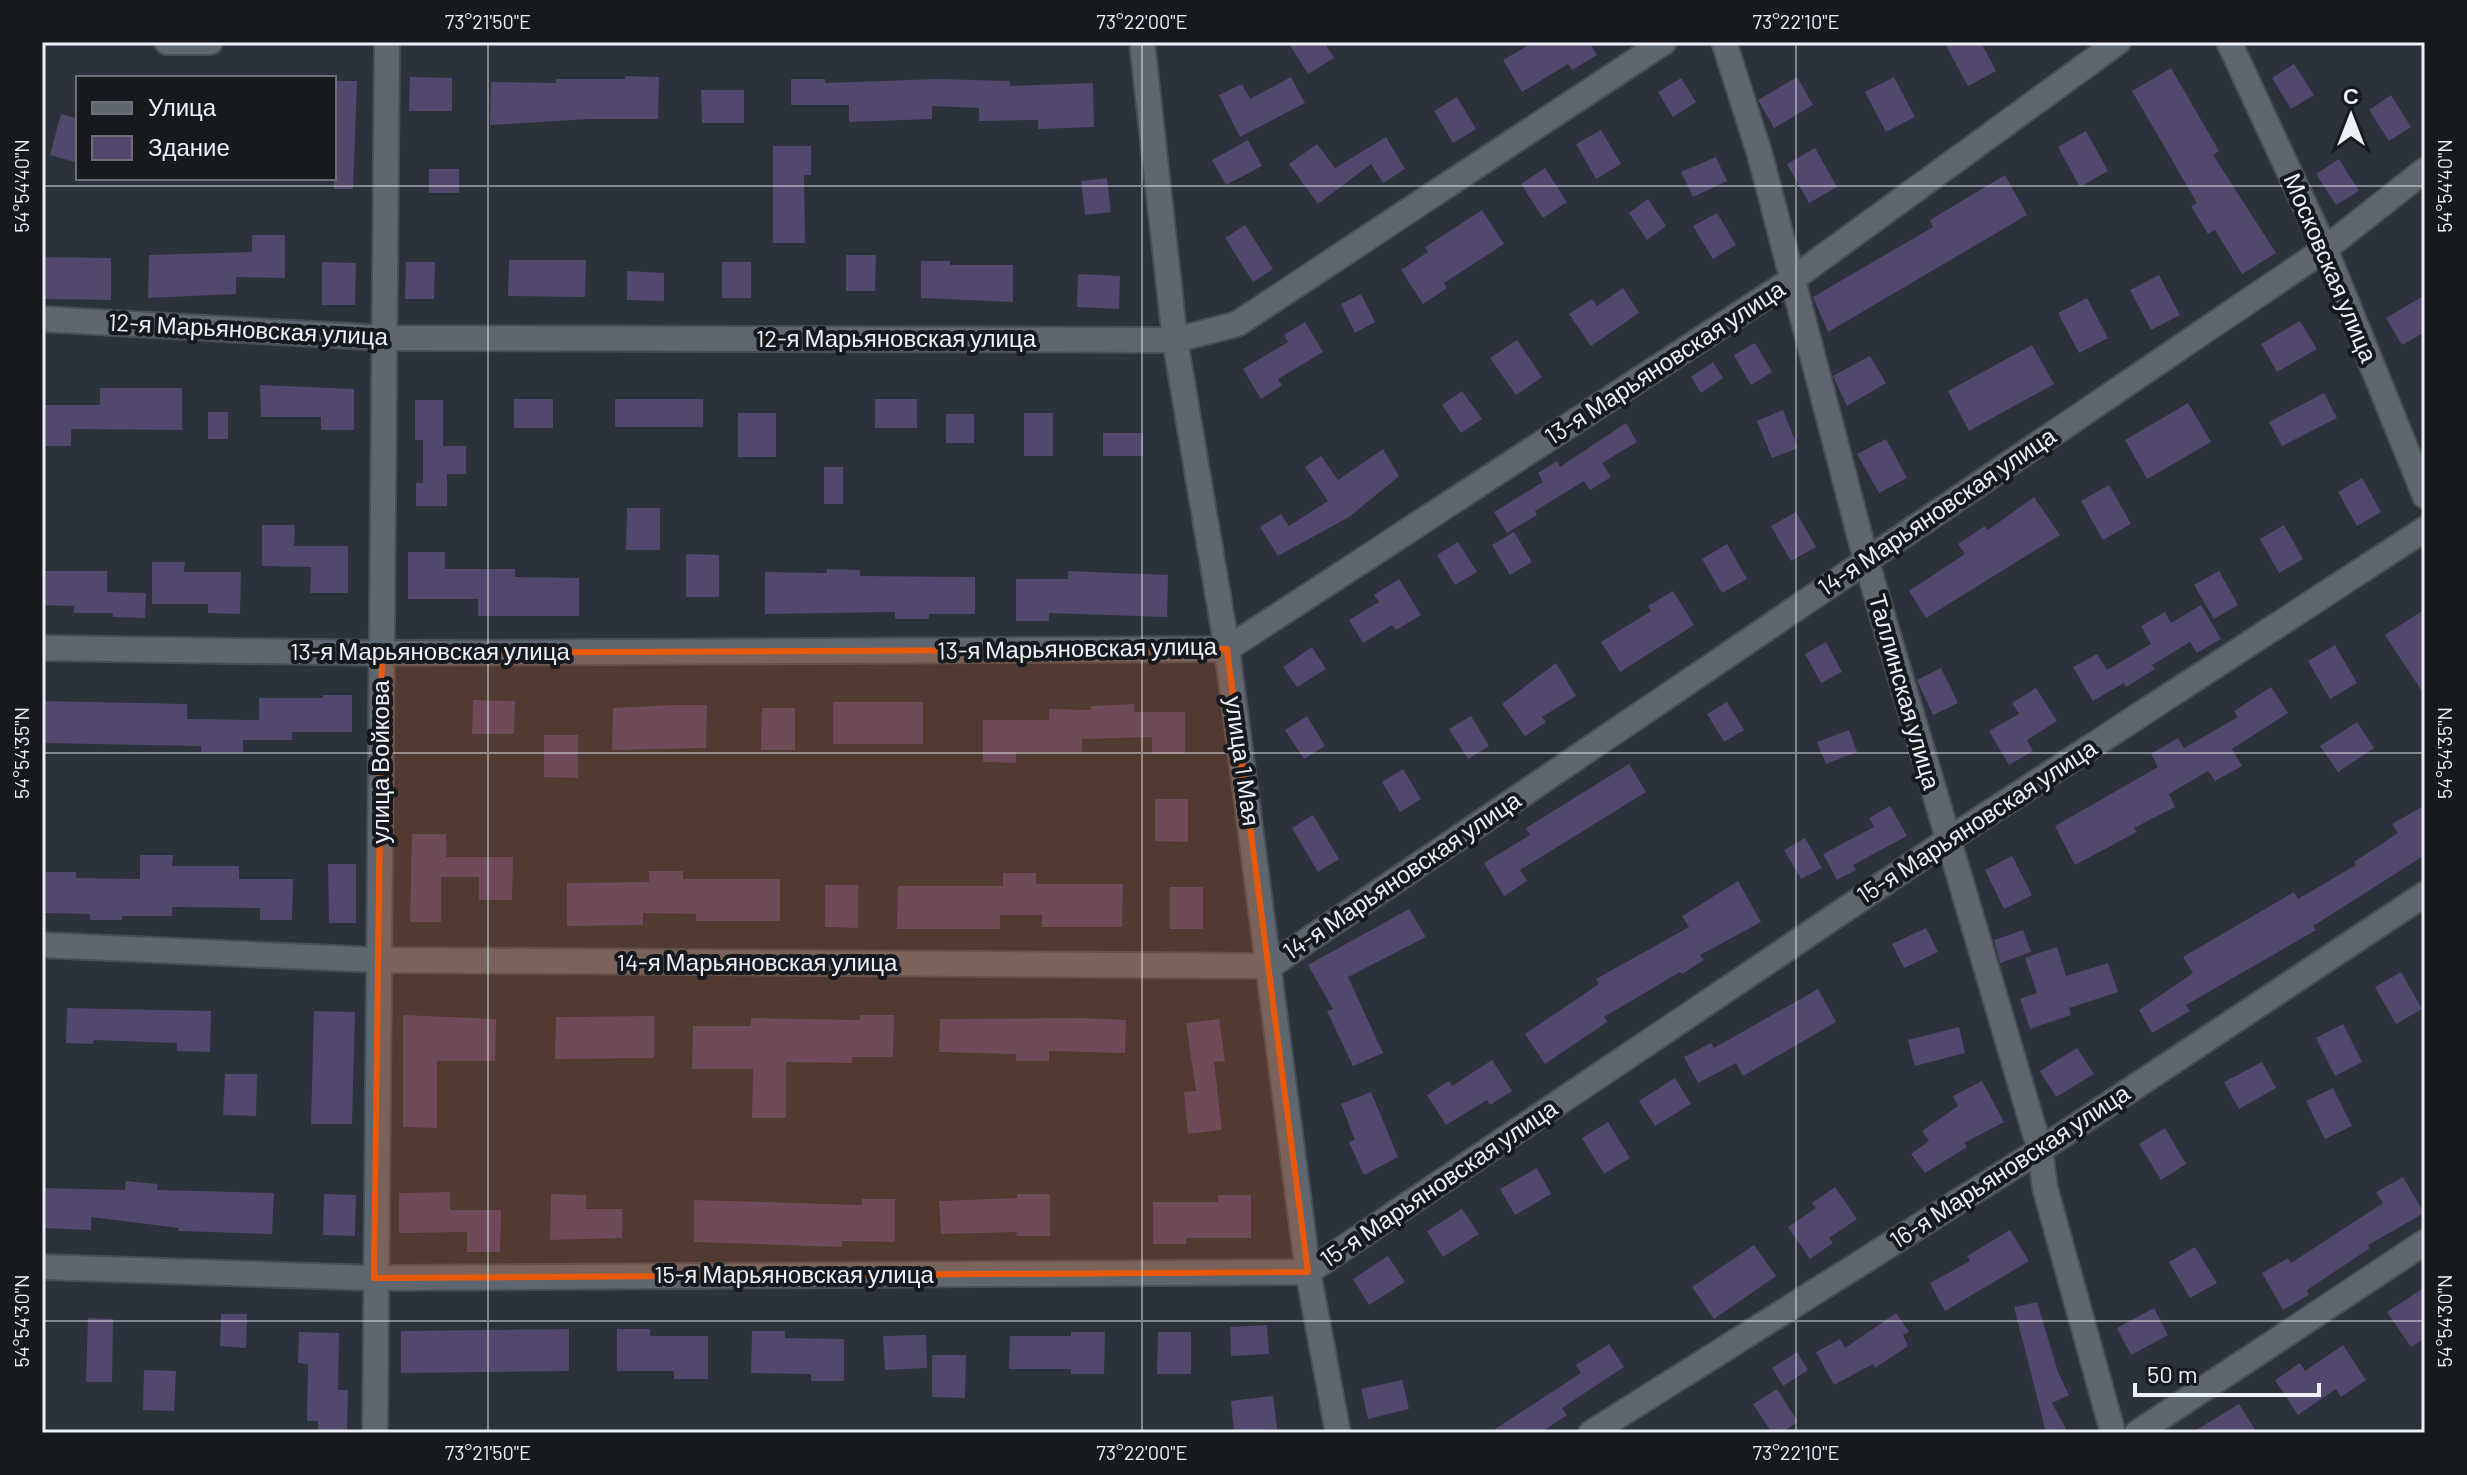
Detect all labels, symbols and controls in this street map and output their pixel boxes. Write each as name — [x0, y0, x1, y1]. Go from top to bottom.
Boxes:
text: 73°21'50"E — [445, 9, 531, 33]
text: 73°22'00"E — [1096, 9, 1188, 33]
text: 73°22'10"E — [1752, 9, 1840, 33]
legend — [76, 76, 336, 180]
north arrow — [2311, 76, 2391, 156]
text: С — [2343, 82, 2359, 108]
text: Улица — [148, 92, 217, 121]
text: Здание — [148, 132, 230, 161]
text: 54°54'40"N — [9, 139, 33, 233]
text: 54°54'40"N — [2432, 139, 2456, 233]
street label: Московская улица — [2278, 169, 2385, 367]
street label: 13-я Марьяновская улица — [1539, 273, 1790, 450]
street label: 12-я Марьяновская улица — [107, 307, 389, 350]
street label: 12-я Марьяновская улица — [756, 323, 1037, 352]
street label: 14-я Марьяновская улица — [1812, 420, 2061, 601]
street label: Таллинская улица — [1864, 591, 1947, 793]
street label: 13-я Марьяновская улица — [937, 631, 1218, 664]
street label: 13-я Марьяновская улица — [290, 636, 570, 665]
street label: улица Войкова — [365, 680, 394, 844]
street label: улица 1 Мая — [1220, 694, 1267, 827]
text: 54°54'35"N — [9, 707, 33, 799]
text: 54°54'35"N — [2432, 707, 2456, 799]
street label: 15-я Марьяновская улица — [1851, 732, 2102, 909]
street label: 14-я Марьяновская улица — [1277, 784, 1526, 965]
street label: 14-я Марьяновская улица — [617, 947, 898, 976]
street label: 16-я Марьяновская улица — [1884, 1077, 2135, 1254]
street label: 15-я Марьяновская улица — [1314, 1092, 1563, 1273]
street label: 15-я Марьяновская улица — [654, 1259, 934, 1288]
text: 54°54'30"N — [9, 1275, 33, 1367]
text: 54°54'30"N — [2432, 1275, 2456, 1367]
scale bar — [2135, 1347, 2319, 1397]
text: 50 m — [2147, 1359, 2198, 1388]
text: 73°21'50"E — [445, 1440, 531, 1464]
text: 73°22'00"E — [1096, 1440, 1188, 1464]
text: 73°22'10"E — [1752, 1440, 1840, 1464]

